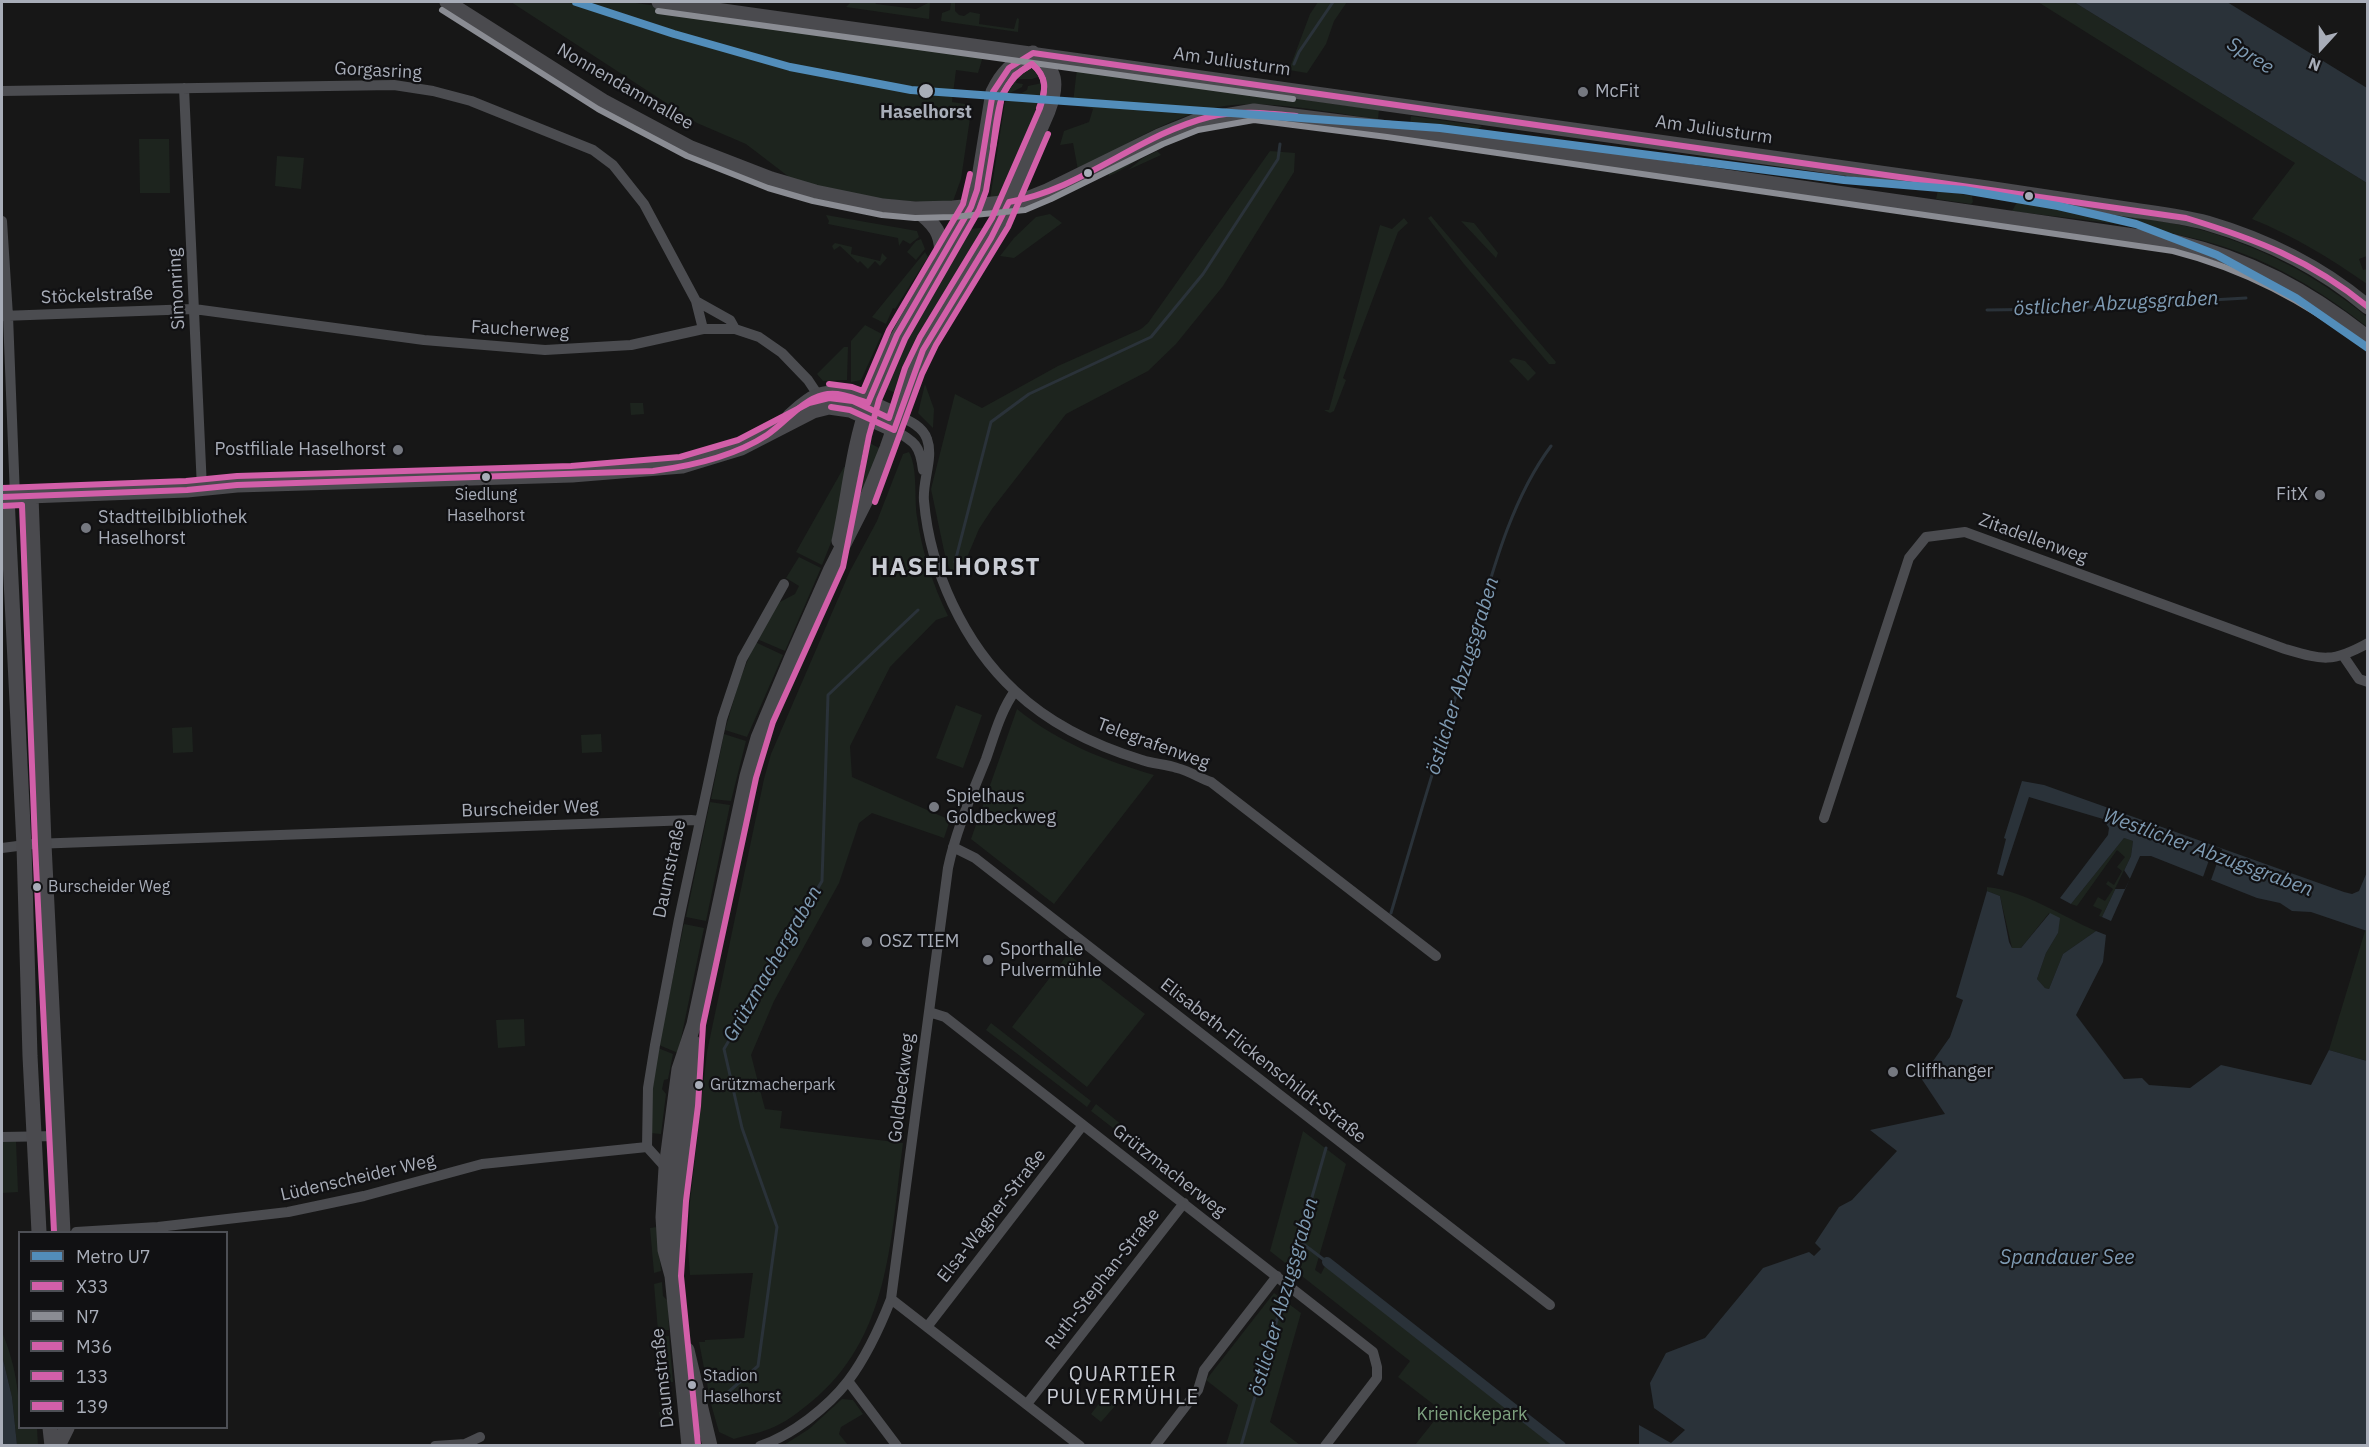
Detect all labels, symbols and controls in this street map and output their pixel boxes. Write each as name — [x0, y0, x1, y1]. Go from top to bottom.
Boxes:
north arrow — [2291, 18, 2351, 78]
water label: Spree — [2222, 32, 2278, 80]
street label: Nonnendammallee — [553, 39, 697, 135]
street label: Am Juliusturm — [1172, 43, 1292, 81]
text: N — [2306, 53, 2324, 76]
street label: Gorgasring — [334, 58, 422, 84]
place label: McFit — [1595, 81, 1640, 103]
marker: Haselhorst — [917, 82, 935, 100]
marker: McFit — [1576, 85, 1590, 99]
place label: Haselhorst — [880, 102, 972, 124]
street label: Am Juliusturm — [1654, 111, 1774, 149]
unlabelled marker — [1082, 167, 1094, 179]
unlabelled marker — [2023, 190, 2035, 202]
street label: Simonring — [164, 248, 190, 330]
street label: Stöckelstraße — [41, 283, 153, 309]
water label: östlicher Abzugsgraben — [2013, 287, 2219, 321]
street label: Faucherweg — [470, 317, 570, 343]
place label: Postfiliale Haselhorst — [215, 439, 386, 461]
marker: Postfiliale Haselhorst — [391, 443, 405, 457]
marker: Siedlung Haselhorst — [480, 471, 492, 483]
place label: FitX — [2276, 484, 2308, 506]
place label: Siedlung Haselhorst — [447, 485, 525, 523]
marker: FitX — [2313, 488, 2327, 502]
place label: Stadtteilbibliothek Haselhorst — [98, 507, 247, 550]
street label: Zitadellenweg — [1976, 509, 2090, 569]
marker: Stadtteilbibliothek Haselhorst — [79, 521, 93, 535]
district label: HASELHORST — [871, 554, 1041, 582]
water label: östlicher Abzugsgraben — [1421, 574, 1505, 778]
street label: Telegrafenweg — [1094, 714, 1212, 774]
place label: Spielhaus Goldbeckweg — [946, 786, 1056, 828]
street label: Burscheider Weg — [461, 796, 599, 822]
marker: Spielhaus Goldbeckweg — [927, 800, 941, 814]
water label: Westlicher Abzugsgraben — [2100, 804, 2316, 902]
street label: Daumstraße — [649, 818, 691, 920]
place label: Burscheider Weg — [48, 877, 170, 897]
marker: Burscheider Weg — [31, 881, 43, 893]
water label: Grützmachergraben — [719, 882, 827, 1046]
place label: OSZ TIEM — [879, 931, 959, 953]
marker: OSZ TIEM — [860, 935, 874, 949]
place label: Sporthalle Pulvermühle — [1000, 939, 1102, 982]
marker: Sporthalle Pulvermühle — [981, 953, 995, 967]
street label: Elisabeth-Flickenschildt-Straße — [1156, 974, 1370, 1148]
street label: Goldbeckweg — [885, 1032, 919, 1144]
place label: Cliffhanger — [1905, 1061, 1993, 1083]
marker: Cliffhanger — [1886, 1065, 1900, 1079]
place label: Grützmacherpark — [710, 1075, 836, 1095]
marker: Grützmacherpark — [693, 1079, 705, 1091]
street label: Grützmacherweg — [1108, 1120, 1230, 1222]
street label: Elsa-Wagner-Straße — [933, 1145, 1051, 1287]
street label: Lüdenscheider Weg — [278, 1150, 438, 1206]
water label: östlicher Abzugsgraben — [1244, 1195, 1324, 1399]
street label: Ruth-Stephan-Straße — [1041, 1204, 1165, 1354]
legend — [18, 1231, 228, 1429]
text: Metro U7 — [76, 1245, 151, 1268]
water label: Spandauer See — [2000, 1246, 2134, 1270]
text: X33 — [76, 1275, 109, 1298]
text: N7 — [76, 1305, 100, 1328]
street label: Daumstraße — [647, 1327, 679, 1429]
text: M36 — [76, 1335, 112, 1358]
district label: QUARTIER PULVERMÜHLE — [1046, 1363, 1200, 1410]
text: 133 — [76, 1365, 108, 1388]
place label: Stadion Haselhorst — [703, 1366, 781, 1404]
marker: Stadion Haselhorst — [686, 1379, 698, 1391]
text: 139 — [76, 1395, 108, 1418]
park label: Krienickepark — [1416, 1404, 1528, 1426]

